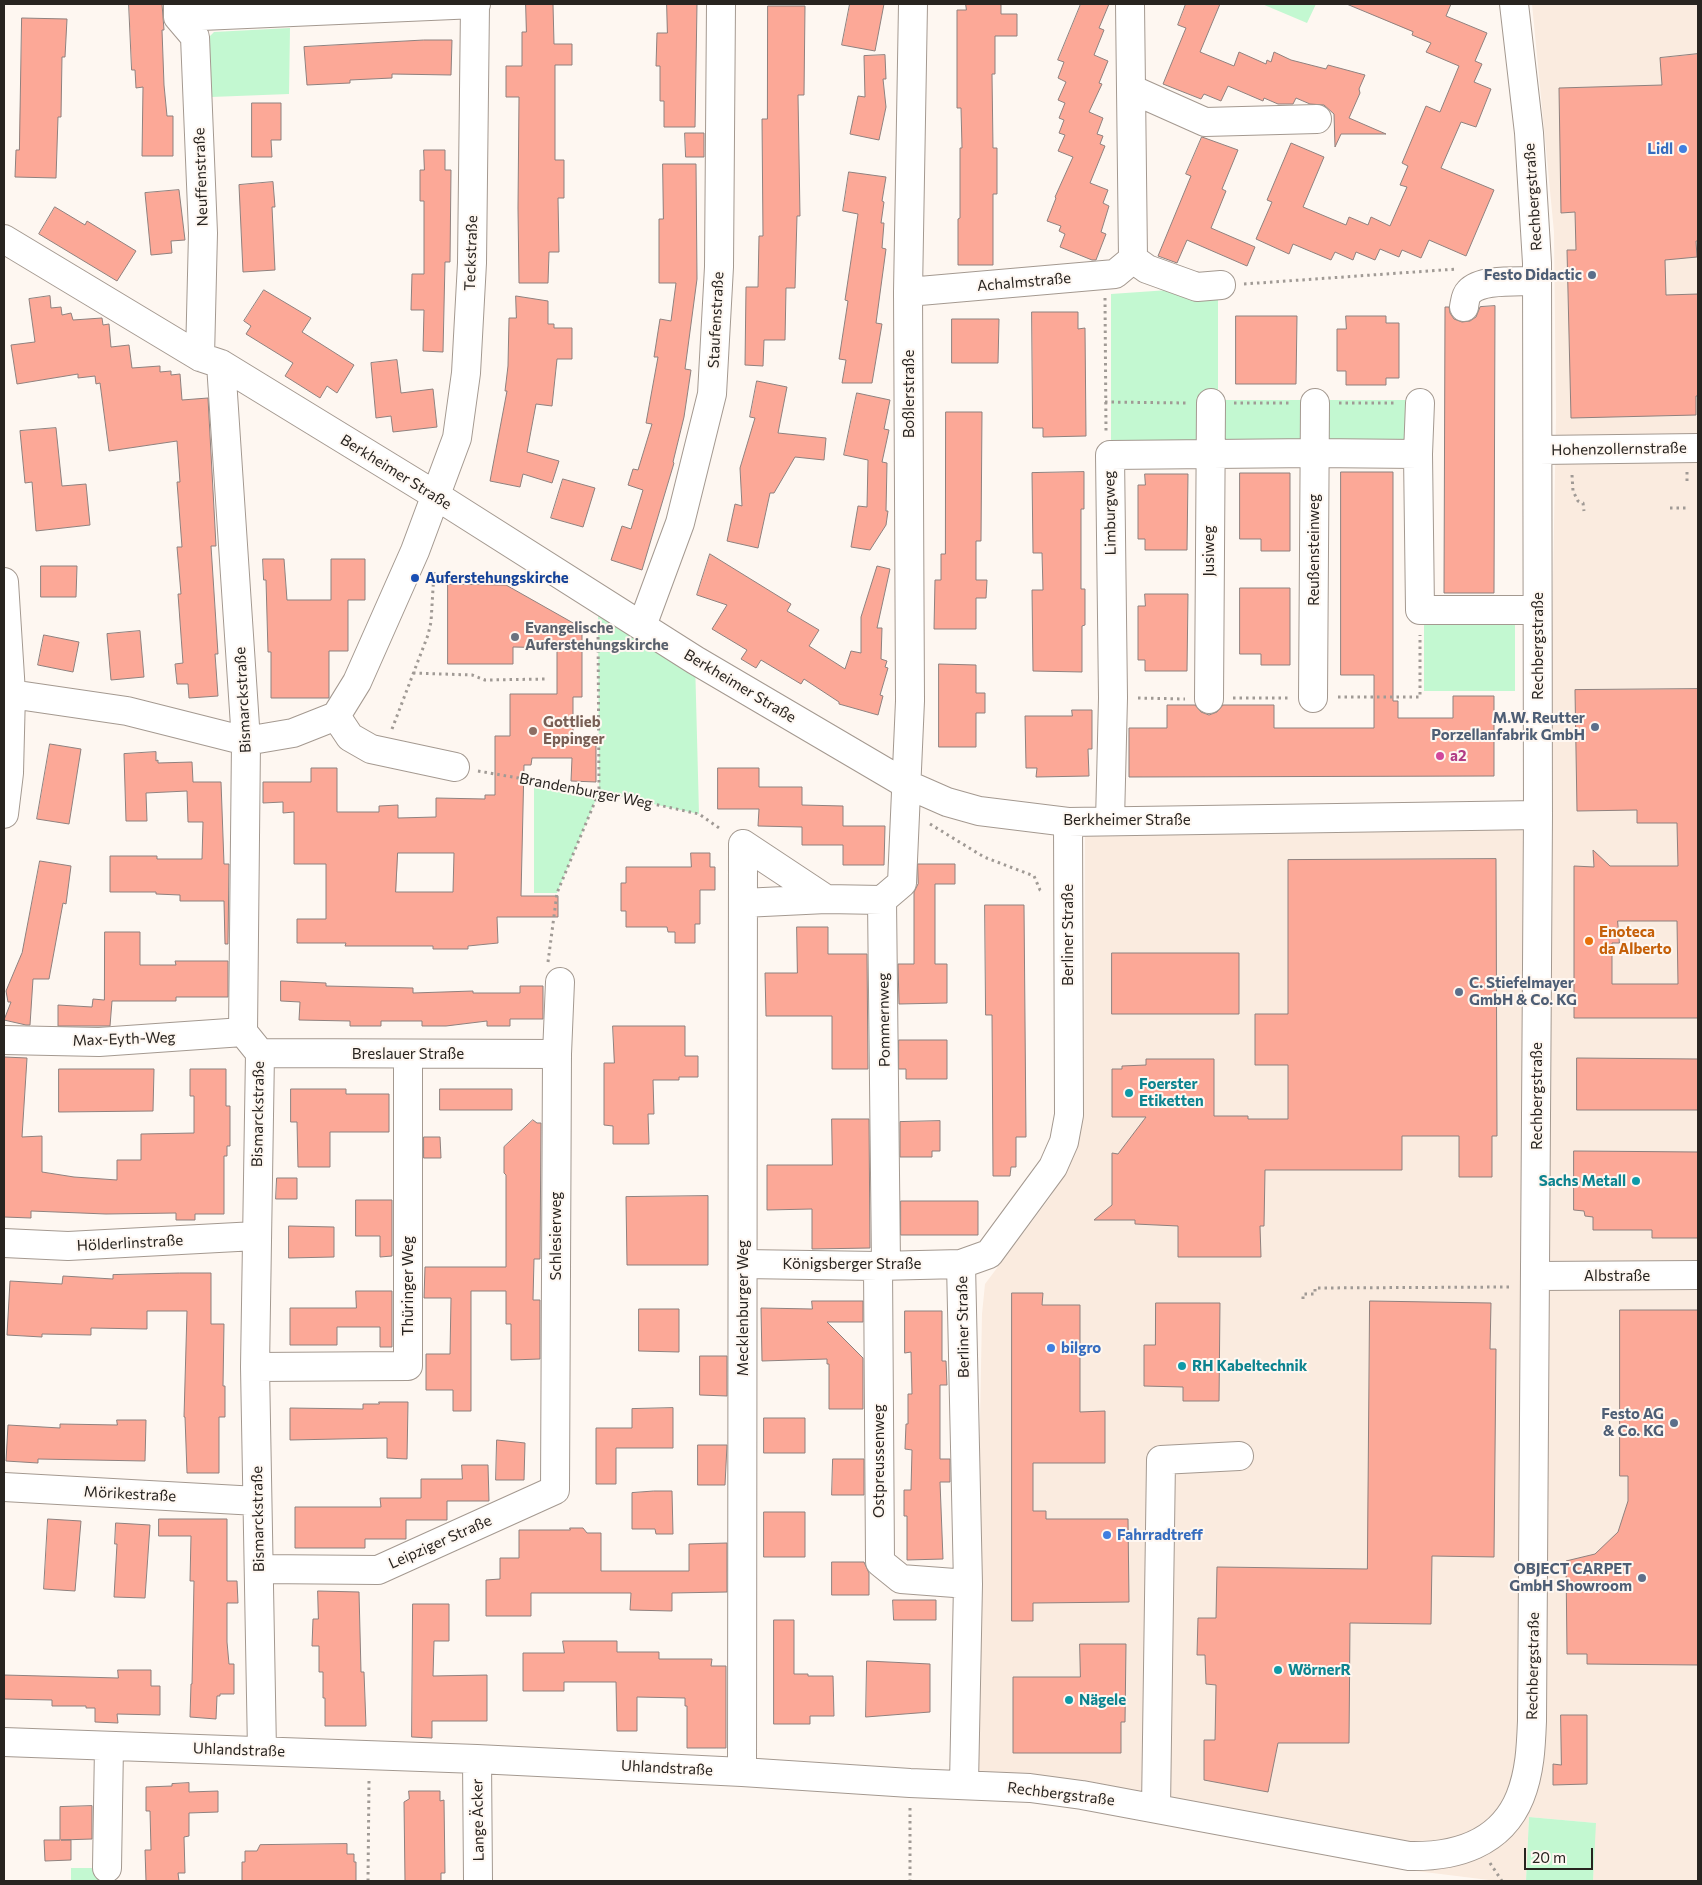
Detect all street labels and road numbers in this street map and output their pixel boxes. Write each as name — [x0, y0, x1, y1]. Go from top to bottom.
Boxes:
street label: Neuffenstraße — [190, 127, 212, 227]
street label: Rechbergstraße — [1520, 142, 1546, 252]
street label: Teckstraße — [461, 215, 481, 291]
street label: Achalmstraße — [976, 269, 1072, 295]
street label: Staufenstraße — [704, 271, 728, 369]
street label: Boßlerstraße — [900, 350, 918, 438]
street label: Berkheimer Straße — [337, 431, 455, 513]
street label: Hohenzollernstraße — [1551, 439, 1687, 459]
street label: Limburgweg — [1100, 471, 1120, 555]
street label: Reußensteinweg — [1305, 494, 1323, 606]
street label: Jusiweg — [1200, 525, 1218, 577]
street label: Rechbergstraße — [1529, 592, 1547, 700]
street label: Berkheimer Straße — [681, 645, 799, 727]
street label: Bismarckstraße — [231, 647, 255, 753]
street label: Brandenburger Weg — [518, 769, 654, 813]
street label: Berkheimer Straße — [1063, 811, 1191, 829]
street label: Berliner Straße — [1059, 884, 1077, 986]
street label: Pommernweg — [874, 973, 894, 1067]
street label: Max-Eyth-Weg — [72, 1028, 176, 1050]
street label: Rechbergstraße — [1528, 1042, 1546, 1150]
street label: Breslauer Straße — [352, 1045, 464, 1063]
street label: Bismarckstraße — [248, 1061, 268, 1167]
street label: Schlesierweg — [547, 1192, 565, 1280]
street label: Hölderlinstraße — [76, 1231, 184, 1255]
street label: Thüringer Weg — [399, 1236, 417, 1336]
street label: Mecklenburger Weg — [734, 1240, 752, 1376]
street label: Königsberger Straße — [783, 1255, 921, 1273]
street label: Albstraße — [1584, 1267, 1650, 1285]
street label: Berliner Straße — [953, 1276, 973, 1378]
street label: Ostpreussenweg — [870, 1404, 888, 1518]
street label: Bismarckstraße — [248, 1466, 268, 1572]
street label: Mörikestraße — [83, 1483, 177, 1505]
street label: Leipziger Straße — [386, 1511, 494, 1573]
street label: Rechbergstraße — [1523, 1612, 1543, 1720]
street label: Uhlandstraße — [193, 1739, 285, 1761]
street label: Uhlandstraße — [621, 1757, 713, 1779]
street label: Lange Äcker — [468, 1778, 488, 1862]
street label: Rechbergstraße — [1006, 1778, 1116, 1810]

